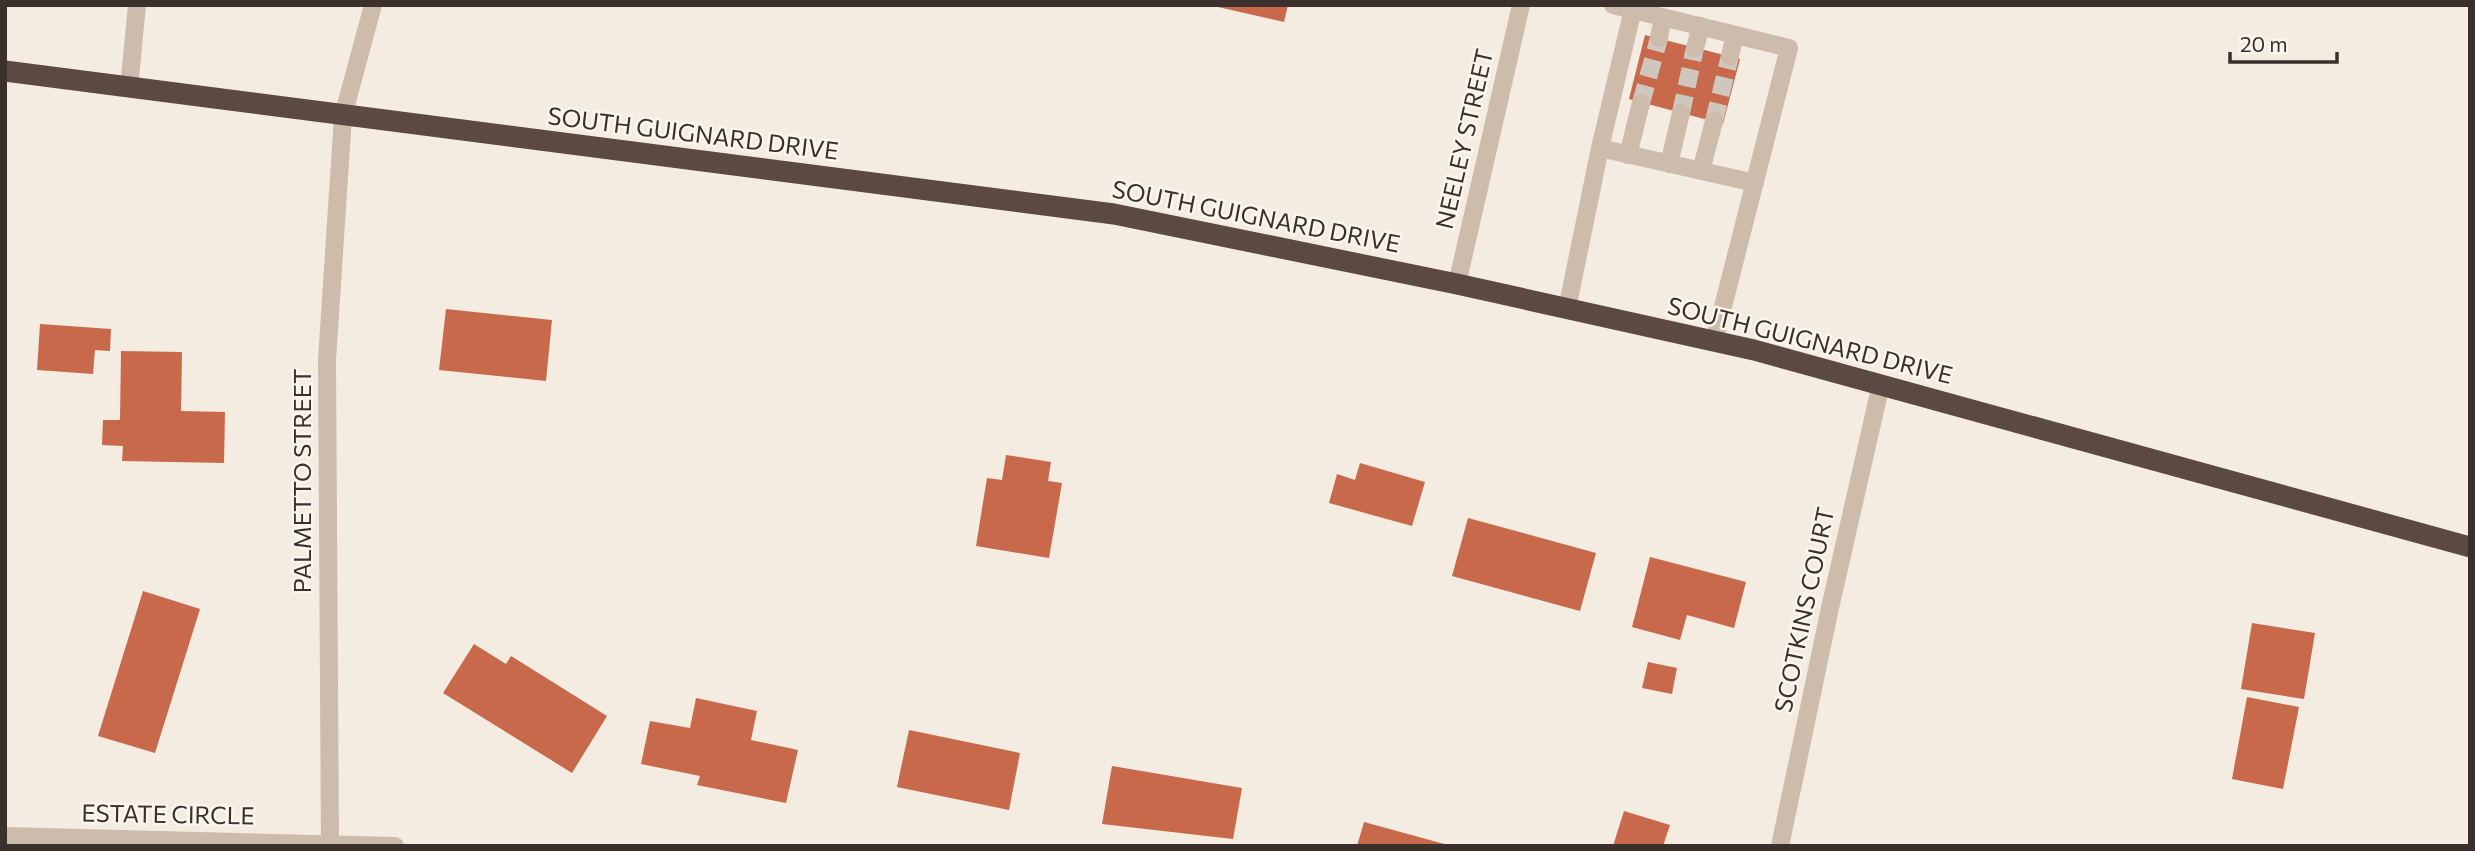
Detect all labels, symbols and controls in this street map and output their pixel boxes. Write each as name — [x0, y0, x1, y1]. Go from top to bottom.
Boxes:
scale bar — [2230, 21, 2337, 65]
text: 20 m — [2240, 31, 2288, 56]
street label: NEELEY STREET — [1429, 46, 1498, 232]
street label: SOUTH GUIGNARD DRIVE — [546, 100, 840, 165]
street label: SOUTH GUIGNARD DRIVE — [1110, 173, 1403, 258]
street label: SOUTH GUIGNARD DRIVE — [1665, 290, 1956, 389]
street label: PALMETTO STREET — [287, 369, 316, 593]
street label: SCOTKINS COURT — [1768, 505, 1839, 715]
street label: ESTATE CIRCLE — [81, 797, 255, 830]

